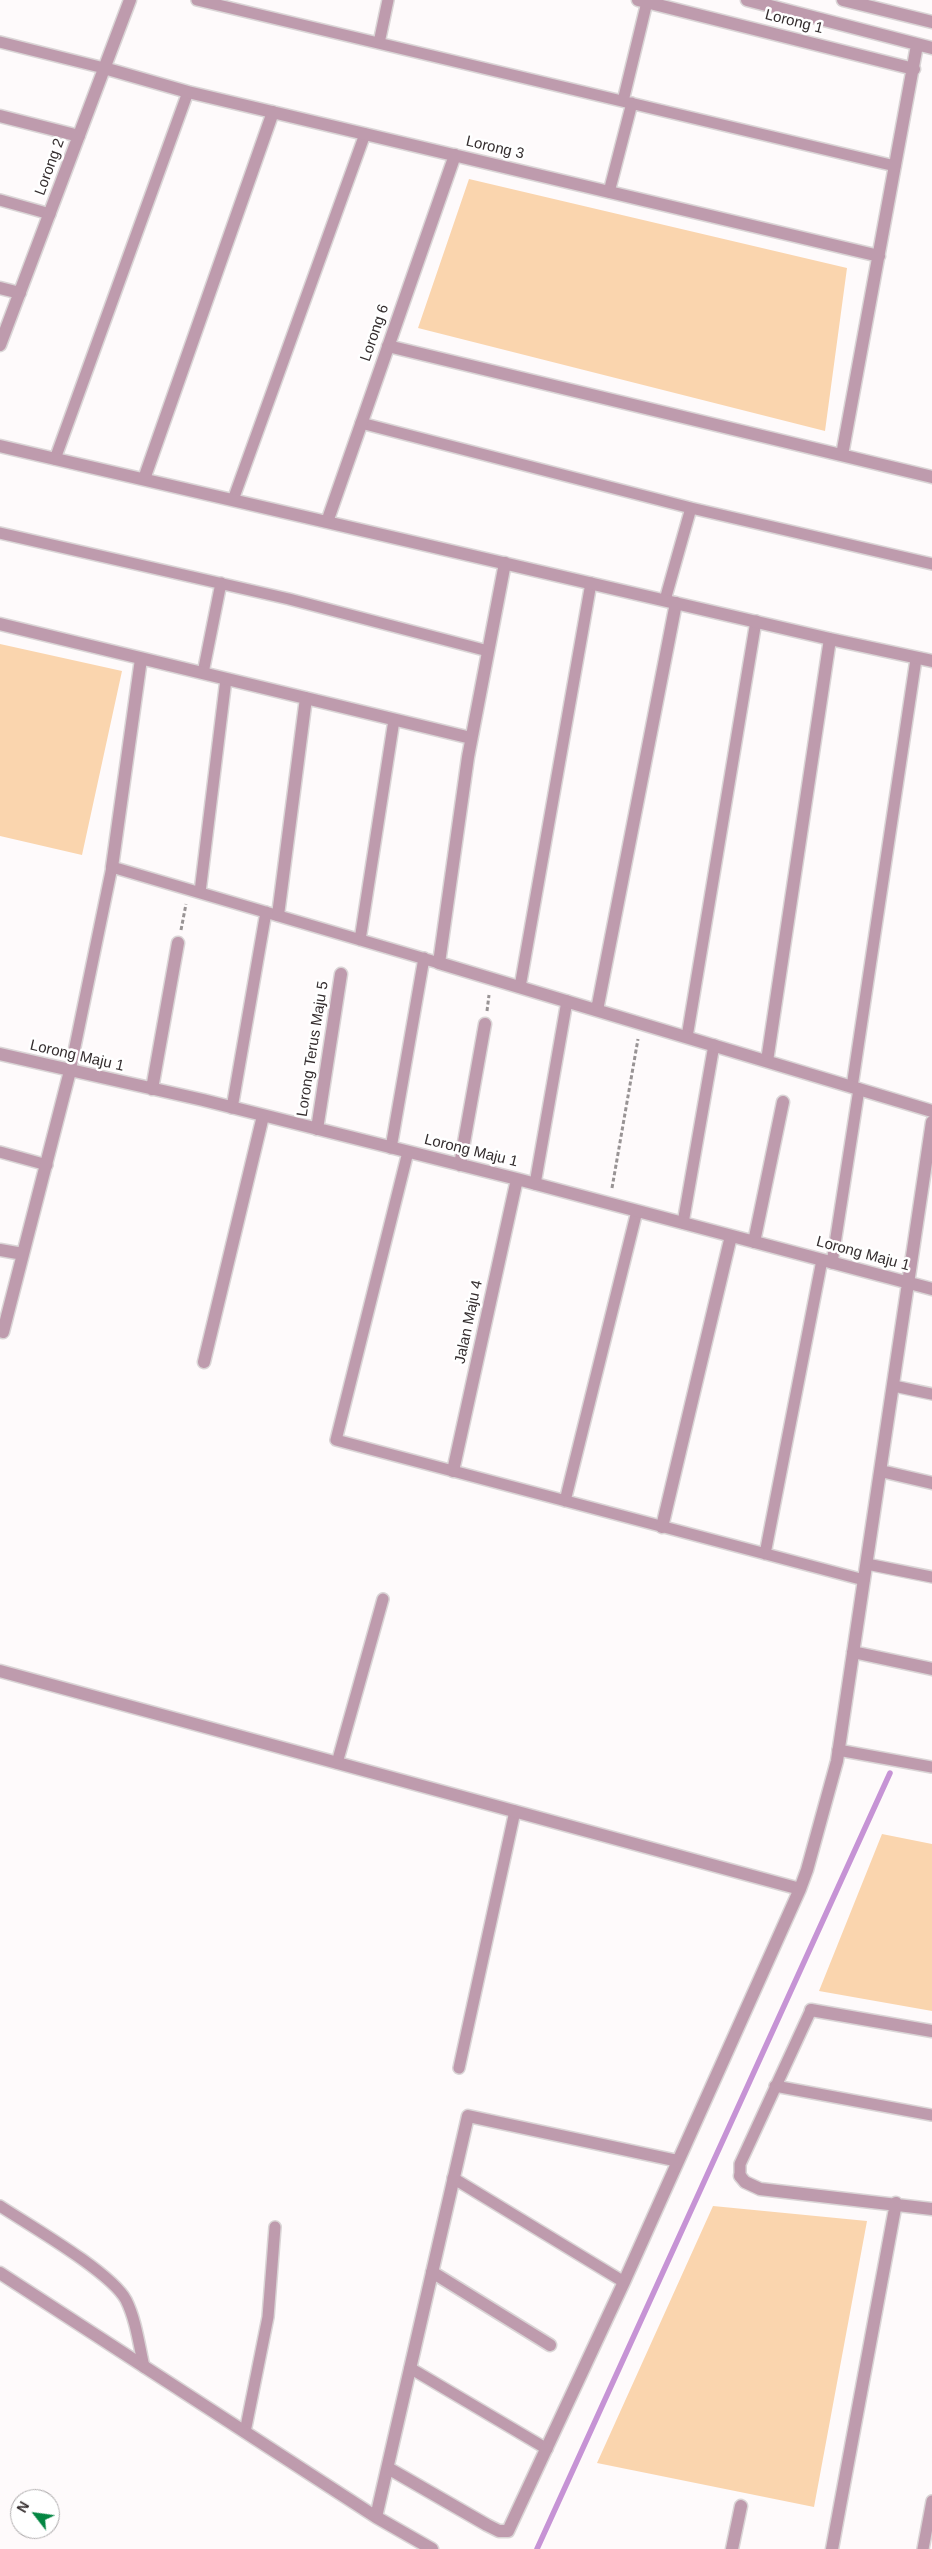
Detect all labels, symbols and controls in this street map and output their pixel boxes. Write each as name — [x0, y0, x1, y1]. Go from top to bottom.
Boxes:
street label: Lorong 1 — [763, 6, 825, 38]
street label: Lorong 3 — [464, 133, 526, 163]
street label: Lorong 2 — [31, 136, 69, 198]
street label: Lorong 6 — [357, 302, 393, 364]
street label: Lorong Terus Maju 5 — [293, 980, 333, 1118]
street label: Lorong Maju 1 — [28, 1036, 126, 1076]
street label: Lorong Maju 1 — [422, 1131, 520, 1171]
street label: Lorong Maju 1 — [814, 1233, 912, 1275]
street label: Jalan Maju 4 — [451, 1279, 487, 1365]
north arrow — [10, 2489, 60, 2539]
text: N — [13, 2499, 32, 2515]

